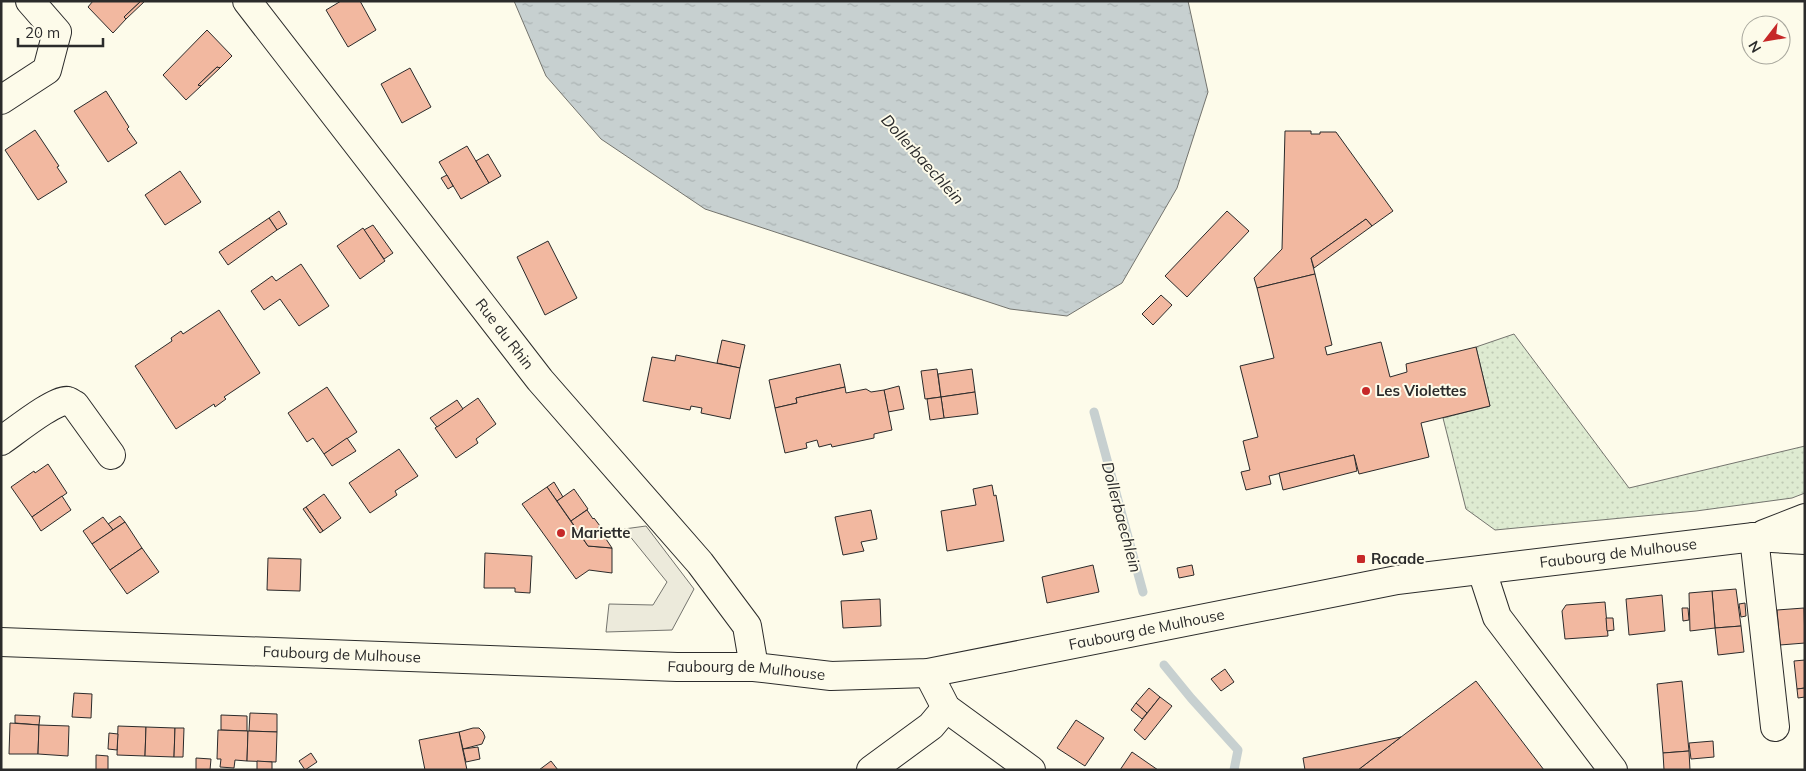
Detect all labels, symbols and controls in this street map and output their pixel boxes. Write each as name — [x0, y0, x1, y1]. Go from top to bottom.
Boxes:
scale bar — [18, 15, 102, 47]
north arrow — [1741, 15, 1791, 65]
text: 20 m — [25, 23, 60, 42]
text: N — [1744, 38, 1765, 56]
water label: Dollerbaechlein — [877, 110, 969, 208]
street label: Rue du Rhin — [472, 295, 538, 373]
place label: Les Violettes — [1376, 381, 1467, 400]
marker: Les Violettes — [1360, 385, 1372, 397]
water label: Dollerbaechlein — [1098, 459, 1146, 575]
place label: Mariette — [571, 523, 630, 542]
marker: Mariette — [555, 527, 567, 539]
street label: Faubourg de Mulhouse — [1538, 534, 1698, 572]
place label: Rocade — [1371, 549, 1425, 568]
marker: Rocade — [1355, 553, 1367, 565]
street label: Faubourg de Mulhouse — [1067, 604, 1226, 654]
street label: Faubourg de Mulhouse — [262, 642, 421, 667]
street label: Faubourg de Mulhouse — [667, 657, 826, 684]

